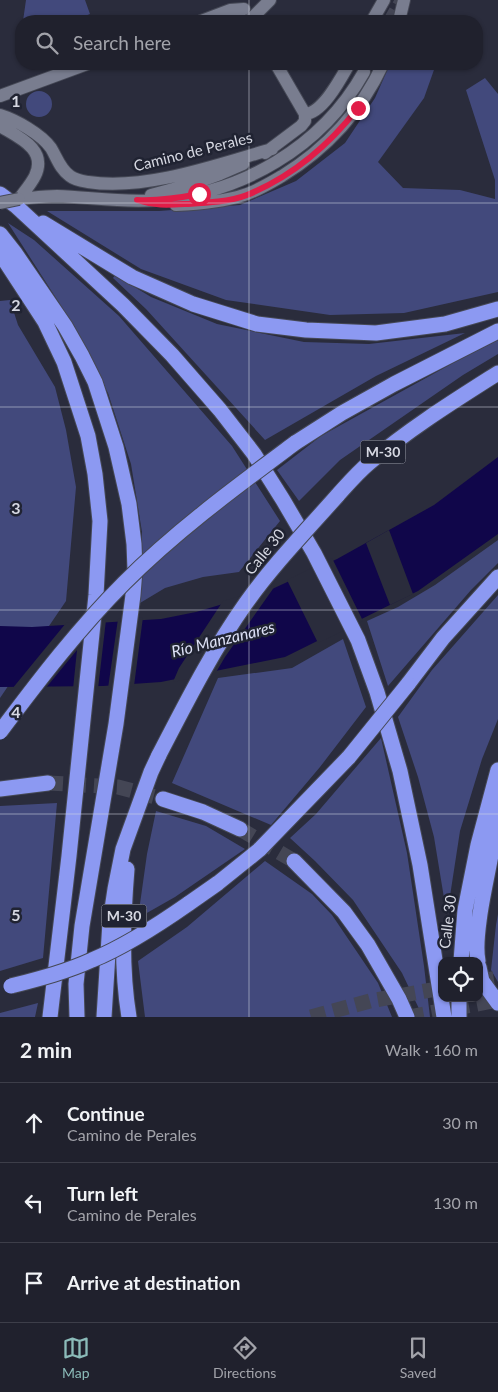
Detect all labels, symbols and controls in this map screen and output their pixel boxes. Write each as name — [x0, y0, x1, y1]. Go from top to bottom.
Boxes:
search box — [15, 15, 483, 70]
icon: search — [33, 29, 61, 57]
text: Search here — [73, 31, 171, 54]
text: 1 — [11, 91, 21, 110]
route end — [347, 97, 370, 120]
street label: Camino de Perales — [132, 128, 254, 174]
route start — [188, 183, 211, 206]
text: 2 — [11, 295, 21, 314]
road number: M-30 — [360, 441, 406, 464]
text: 3 — [11, 498, 21, 517]
street label: Calle 30 — [240, 525, 288, 578]
water label: Río Manzanares — [169, 616, 277, 661]
text: 4 — [11, 702, 21, 721]
street label: Calle 30 — [435, 894, 459, 950]
road number: M-30 — [102, 904, 146, 928]
text: 5 — [11, 905, 21, 924]
map controls — [438, 957, 483, 1002]
button: locate — [438, 957, 483, 1002]
text: 2 min — [20, 1037, 72, 1062]
text: Walk · 160 m — [385, 1040, 478, 1059]
text: Continue — [67, 1102, 145, 1125]
icon: ahead — [20, 1109, 48, 1137]
text: 30 m — [442, 1113, 478, 1132]
text: Camino de Perales — [67, 1125, 197, 1144]
text: Turn left — [67, 1182, 138, 1205]
icon: left — [20, 1189, 48, 1217]
text: 130 m — [433, 1193, 478, 1212]
text: Camino de Perales — [67, 1205, 197, 1224]
icon: arrive — [20, 1269, 48, 1297]
text: Arrive at destination — [67, 1271, 240, 1294]
tab: Map — [62, 1334, 90, 1381]
tab: Directions — [213, 1334, 276, 1381]
tab: Saved — [400, 1334, 436, 1381]

